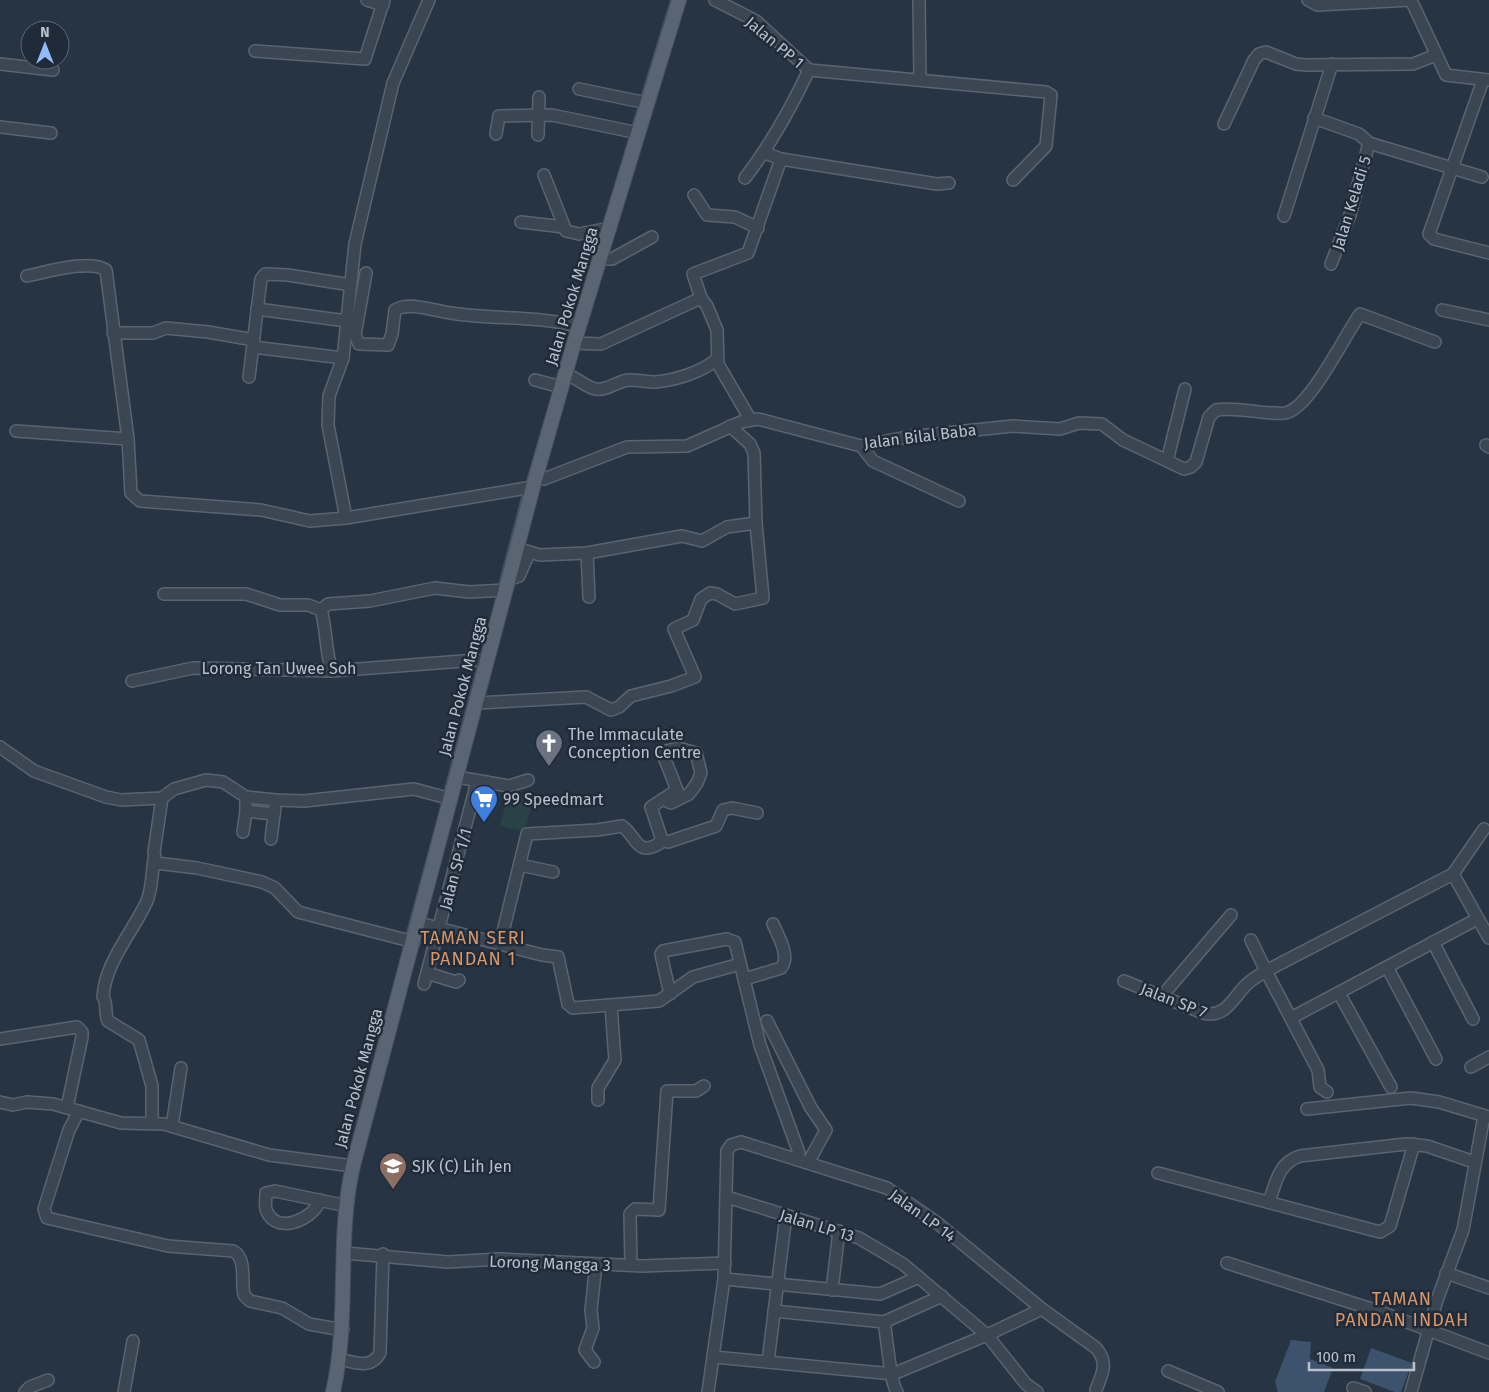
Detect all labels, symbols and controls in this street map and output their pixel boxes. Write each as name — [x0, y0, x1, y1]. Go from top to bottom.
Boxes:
street label: Jalan PP 1 — [742, 13, 808, 72]
north arrow — [20, 20, 70, 70]
text: N — [40, 24, 50, 41]
street label: Jalan Keladi 5 — [1328, 154, 1375, 253]
street label: Jalan Pokok Mangga — [541, 225, 602, 368]
street label: Jalan Bilal Baba — [863, 420, 977, 453]
street label: Jalan Pokok Mangga — [435, 614, 490, 758]
street label: Lorong Tan Uwee Soh — [202, 659, 356, 678]
place label: The Immaculate Conception Centre — [568, 725, 701, 762]
church icon: The Immaculate Conception Centre — [534, 728, 564, 767]
supermarket icon: 99 Speedmart — [469, 784, 499, 823]
place label: 99 Speedmart — [503, 790, 604, 809]
street label: Jalan SP 1/1 — [435, 826, 476, 912]
district label: TAMAN SERI PANDAN 1 — [420, 927, 526, 970]
street label: Jalan SP 7 — [1138, 979, 1210, 1022]
street label: Jalan Pokok Mangga — [331, 1006, 386, 1150]
school or university icon: SJK (C) Lih Jen — [378, 1151, 408, 1190]
place label: SJK (C) Lih Jen — [412, 1157, 512, 1176]
street label: Jalan LP 14 — [886, 1185, 960, 1246]
street label: Jalan LP 13 — [777, 1205, 856, 1246]
street label: Lorong Mangga 3 — [489, 1252, 611, 1275]
district label: TAMAN PANDAN INDAH — [1335, 1288, 1469, 1331]
scale bar — [1309, 1340, 1414, 1372]
text: 100 m — [1316, 1348, 1356, 1366]

